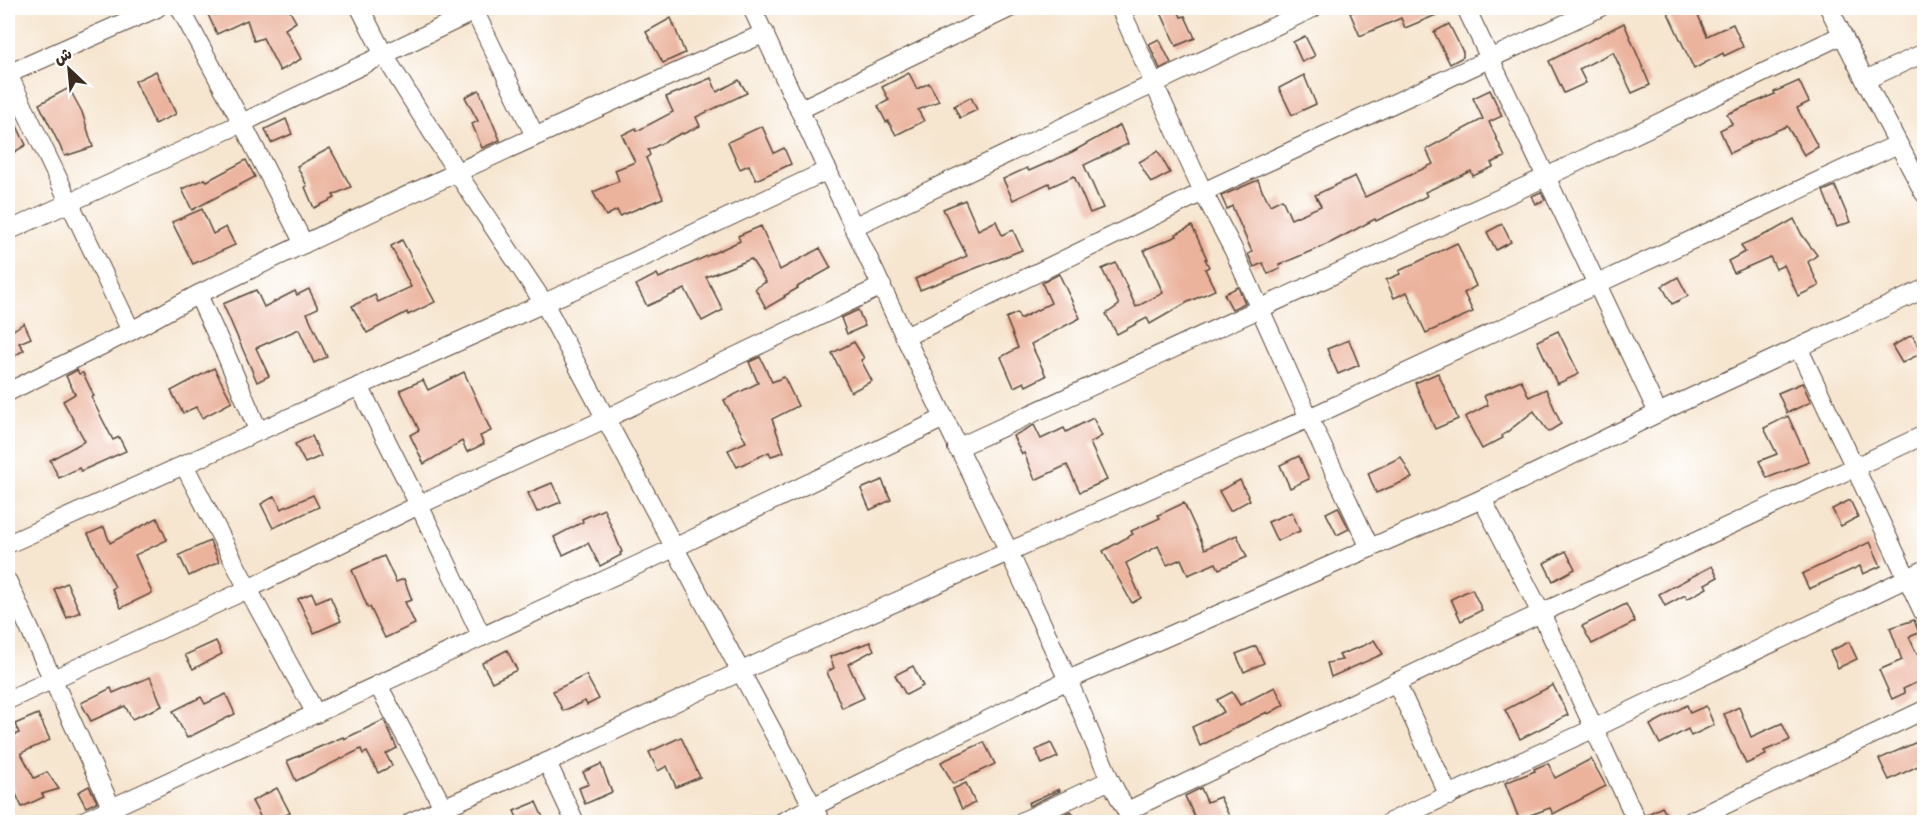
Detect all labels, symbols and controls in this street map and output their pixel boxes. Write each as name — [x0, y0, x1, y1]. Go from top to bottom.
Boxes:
north arrow — [39, 39, 99, 99]
text: ش — [51, 44, 75, 69]

